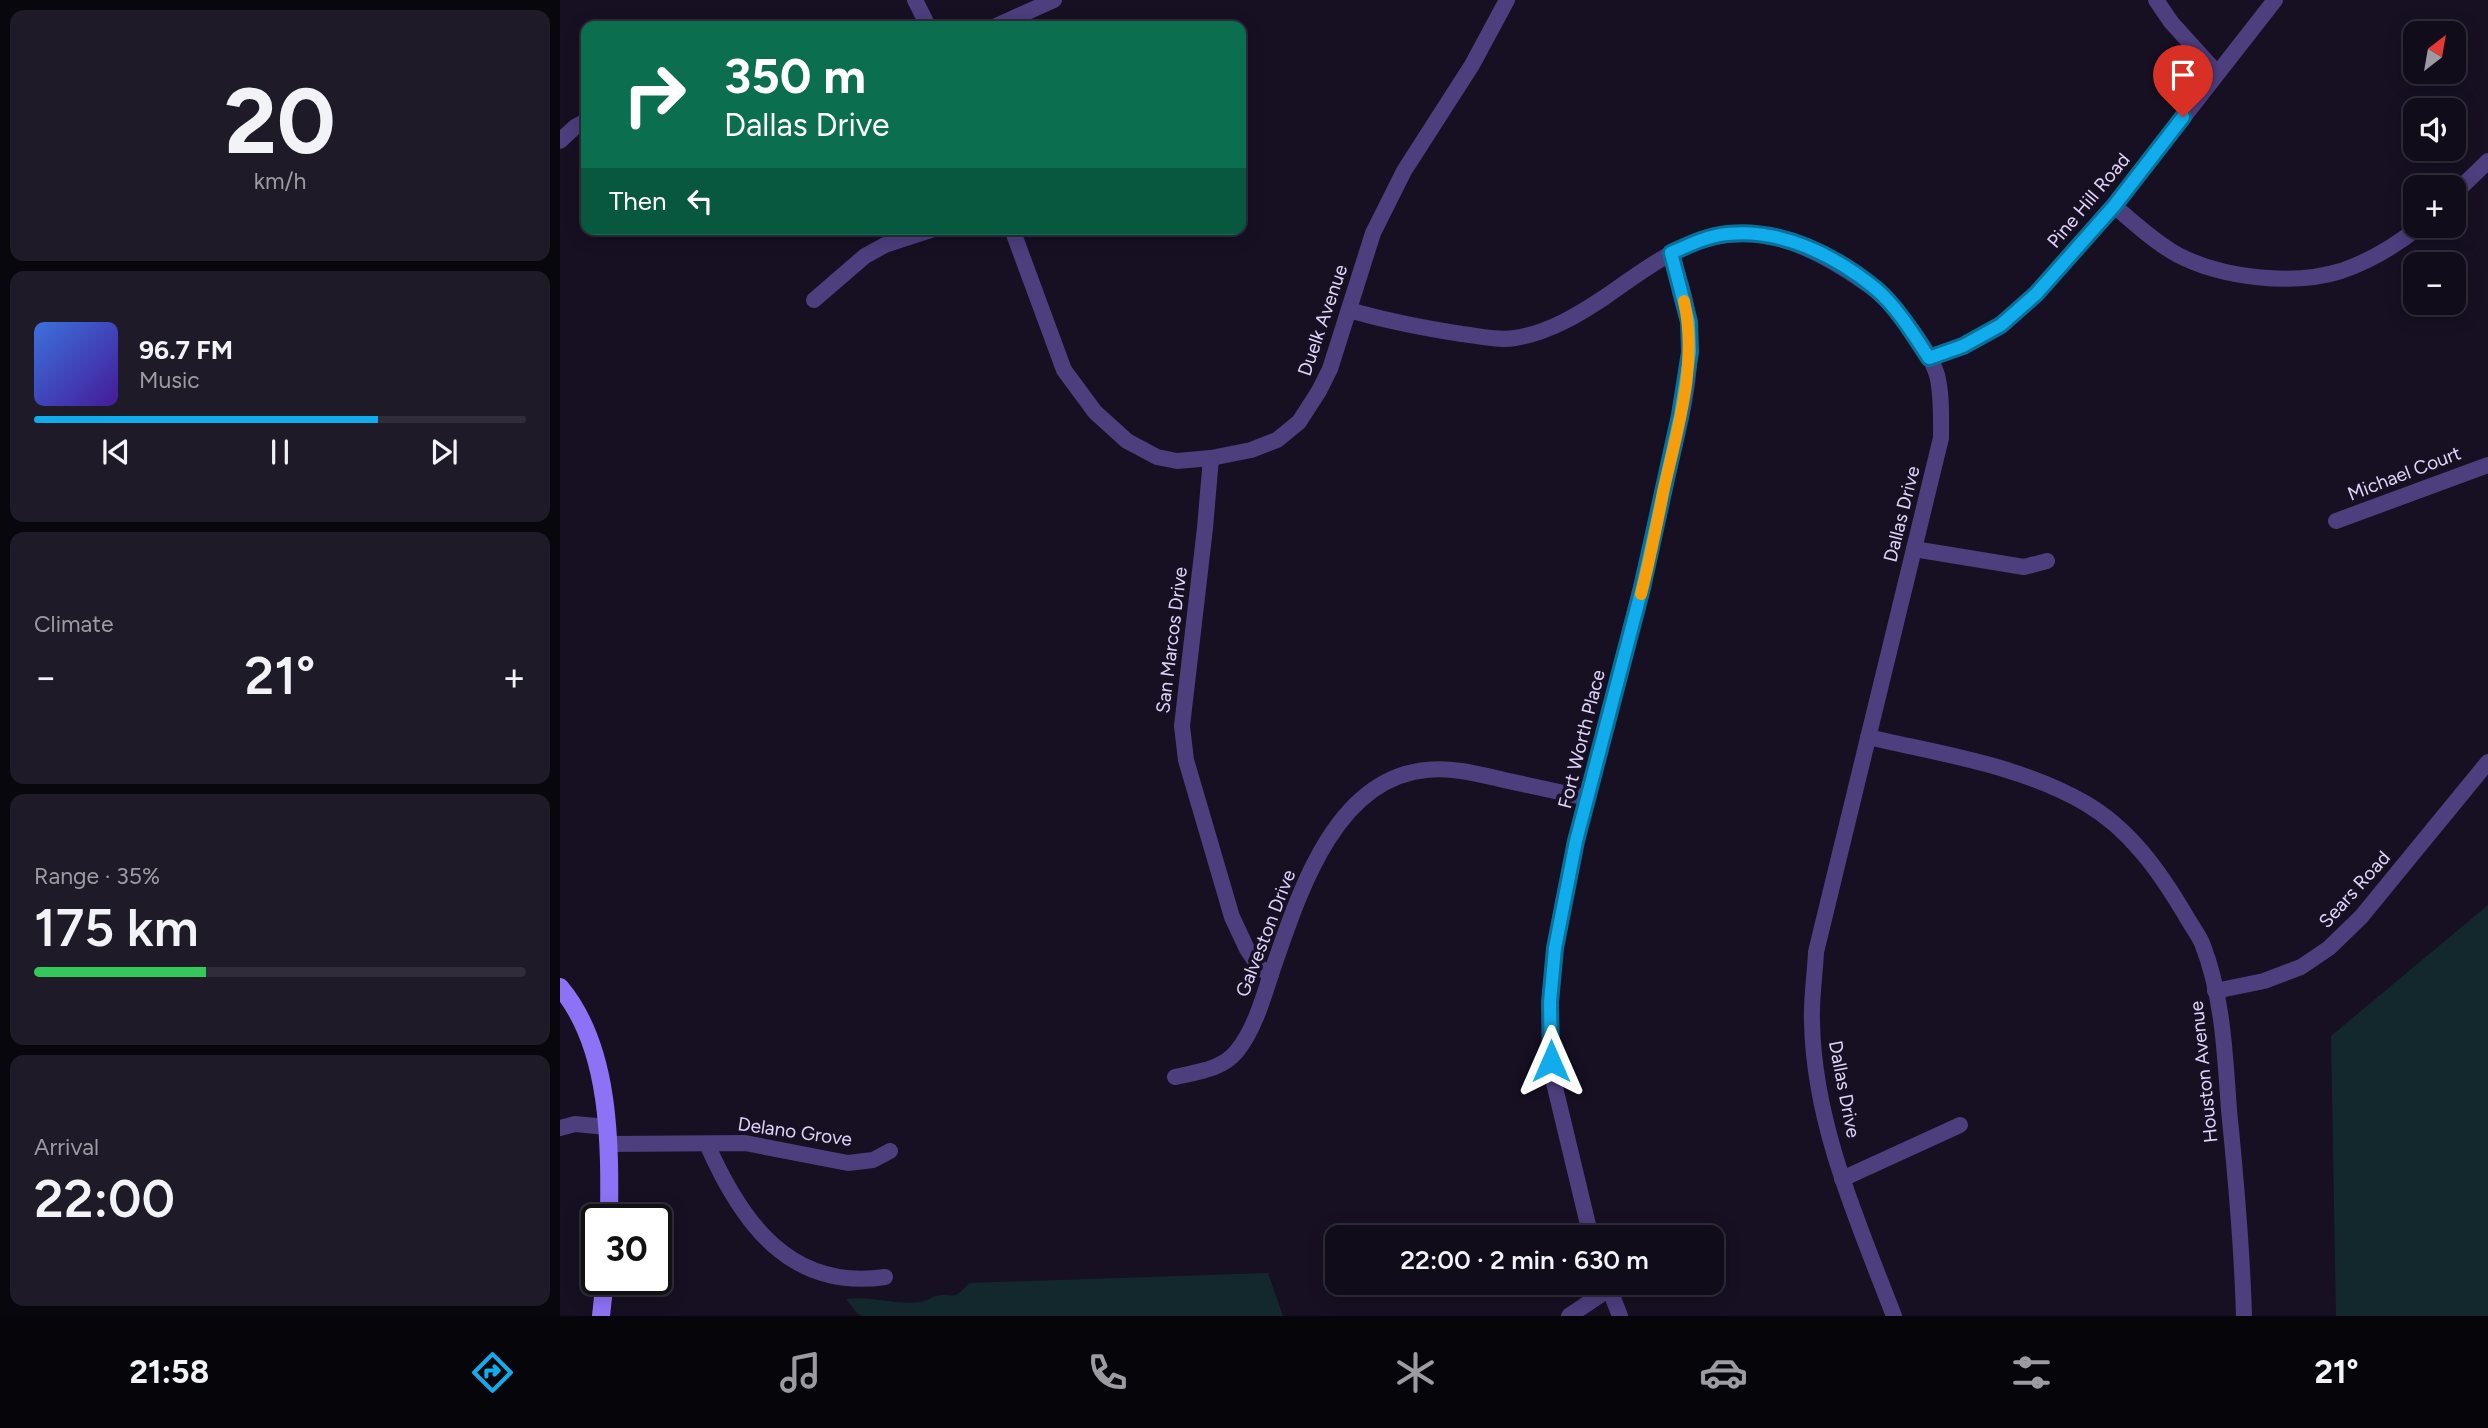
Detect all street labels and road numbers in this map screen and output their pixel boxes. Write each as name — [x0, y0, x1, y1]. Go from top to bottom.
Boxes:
street label: Pine Hill Road — [2042, 148, 2135, 252]
street label: Duelk Avenue — [1293, 261, 1352, 379]
street label: Michael Court — [2344, 441, 2464, 506]
street label: Dallas Drive — [1878, 464, 1925, 565]
street label: San Marcos Drive — [1151, 565, 1192, 715]
street label: Fort Worth Place — [1553, 667, 1610, 811]
street label: Sears Road — [2314, 846, 2395, 932]
street label: Galveston Drive — [1231, 866, 1300, 1000]
street label: Houston Avenue — [2185, 1000, 2222, 1144]
street label: Dallas Drive — [1824, 1039, 1865, 1140]
street label: Delano Grove — [736, 1112, 854, 1151]

